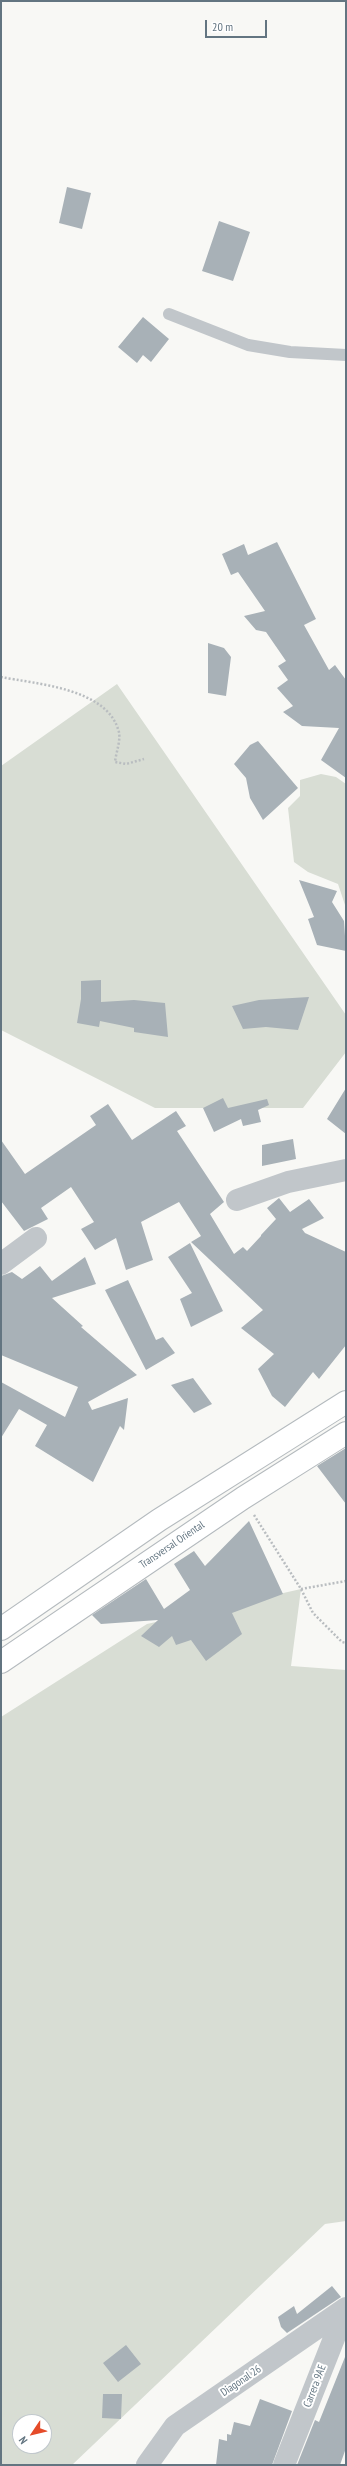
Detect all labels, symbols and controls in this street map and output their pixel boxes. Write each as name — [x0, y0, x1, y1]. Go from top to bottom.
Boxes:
scale bar — [207, 12, 269, 38]
text: 20 m — [212, 19, 233, 34]
street label: Transversal Oriental — [137, 1518, 207, 1572]
street label: Diagonal 26 — [218, 2363, 264, 2399]
street label: Carrera 9AE — [301, 2363, 329, 2409]
north arrow — [12, 2414, 52, 2454]
text: N — [16, 2434, 30, 2447]

